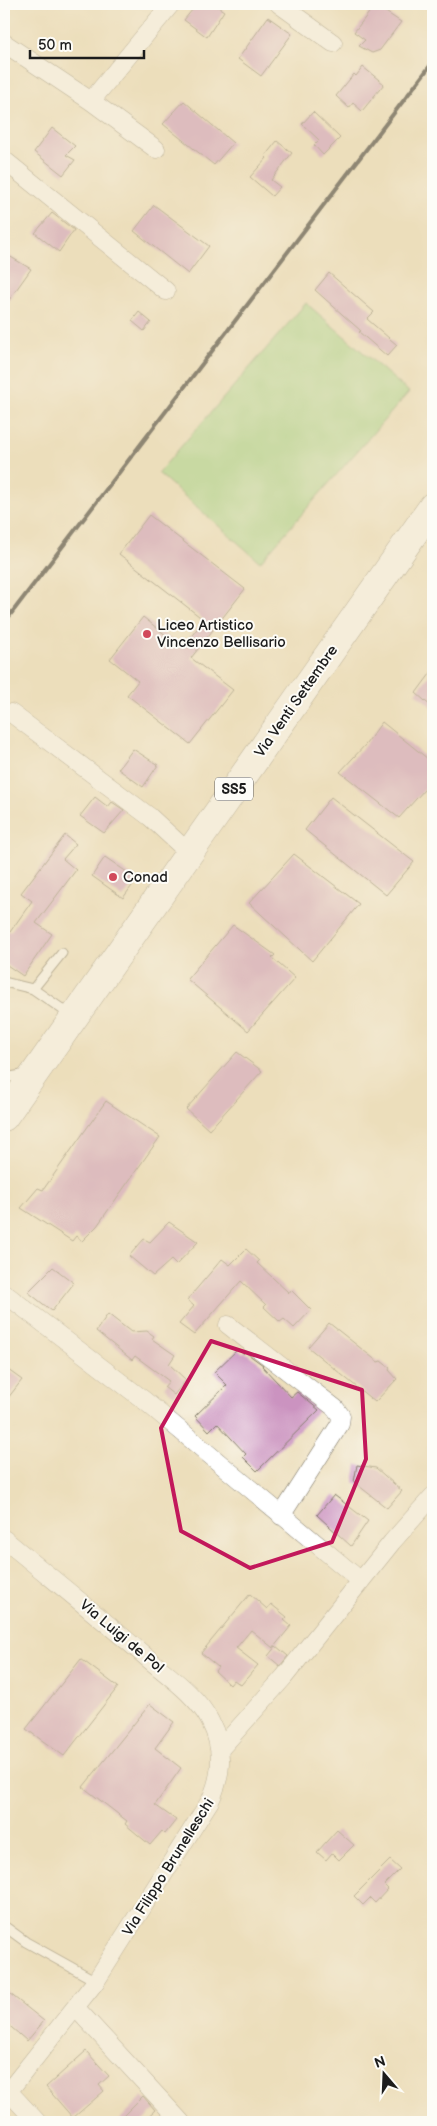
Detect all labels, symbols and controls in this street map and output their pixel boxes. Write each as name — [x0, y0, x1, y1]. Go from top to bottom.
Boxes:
scale bar — [30, 28, 144, 60]
text: 50 m — [38, 36, 72, 55]
place label: Liceo Artistico Vincenzo Bellisario — [157, 616, 286, 652]
marker: Liceo Artistico Vincenzo Bellisario — [141, 628, 153, 640]
street label: Via Venti Settembre — [251, 641, 342, 761]
road number: SS5 — [215, 778, 253, 801]
place label: Conad — [123, 868, 168, 887]
marker: Conad — [107, 871, 119, 883]
street label: Via Luigi de Pol — [76, 1596, 168, 1677]
street label: Via Filippo Brunelleschi — [118, 1795, 219, 1940]
north arrow — [360, 2048, 410, 2098]
text: N — [372, 2052, 388, 2072]

